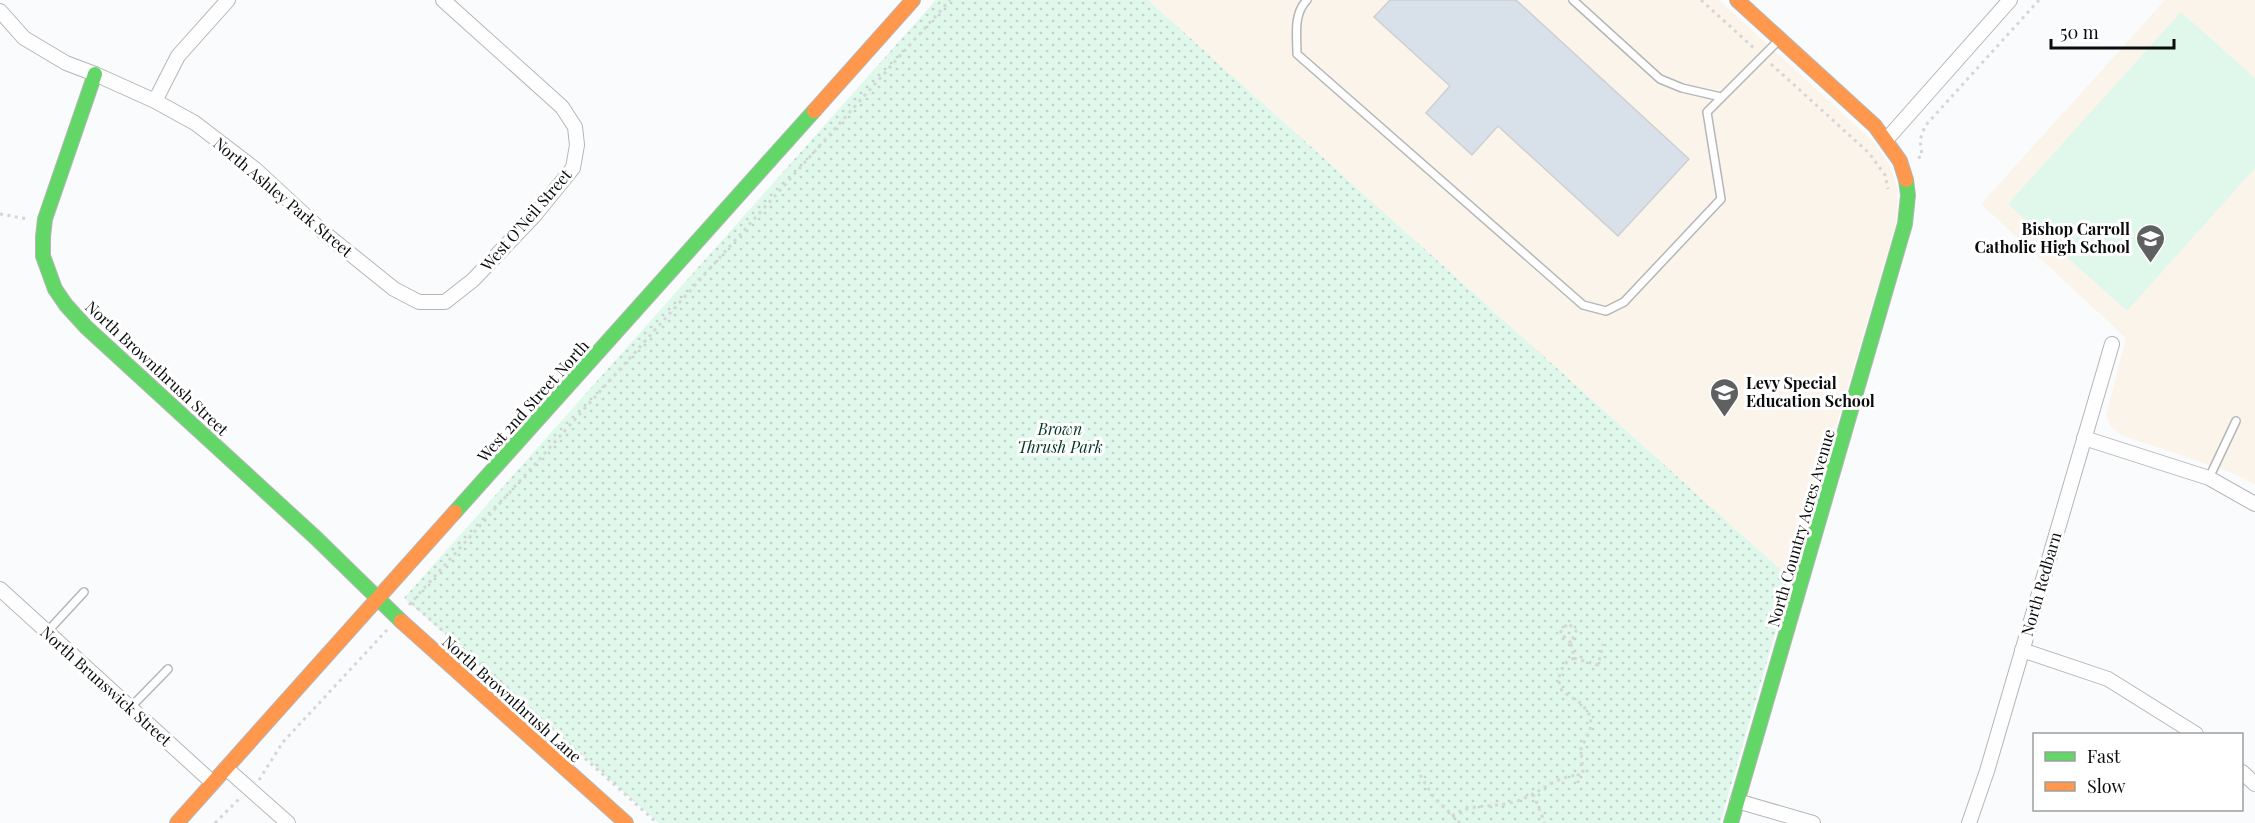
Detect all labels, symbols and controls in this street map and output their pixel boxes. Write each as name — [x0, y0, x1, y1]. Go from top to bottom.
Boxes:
scale bar — [2051, 12, 2174, 50]
text: 50 m — [2060, 20, 2099, 44]
street label: North Ashley Park Street — [209, 132, 358, 261]
street label: West O'Neil Street — [475, 164, 576, 276]
place label: Bishop Carroll Catholic High School — [1974, 218, 2130, 257]
school or university icon: Bishop Carroll Catholic High School — [2135, 222, 2167, 264]
street label: North Brownthrush Street — [81, 296, 234, 440]
street label: West 2nd Street North — [472, 335, 593, 467]
place label: Levy Special Education School — [1746, 372, 1875, 411]
school or university icon: Levy Special Education School — [1709, 376, 1741, 418]
park label: Brown Thrush Park — [1017, 418, 1103, 457]
street label: North Country Acres Avenue — [1762, 427, 1839, 629]
street label: North Redbarn — [2016, 529, 2066, 638]
street label: North Brunswick Street — [36, 621, 177, 750]
street label: North Brownthrush Lane — [438, 631, 586, 767]
legend — [2033, 733, 2243, 811]
text: Fast — [2087, 744, 2121, 768]
text: Slow — [2087, 774, 2125, 798]

